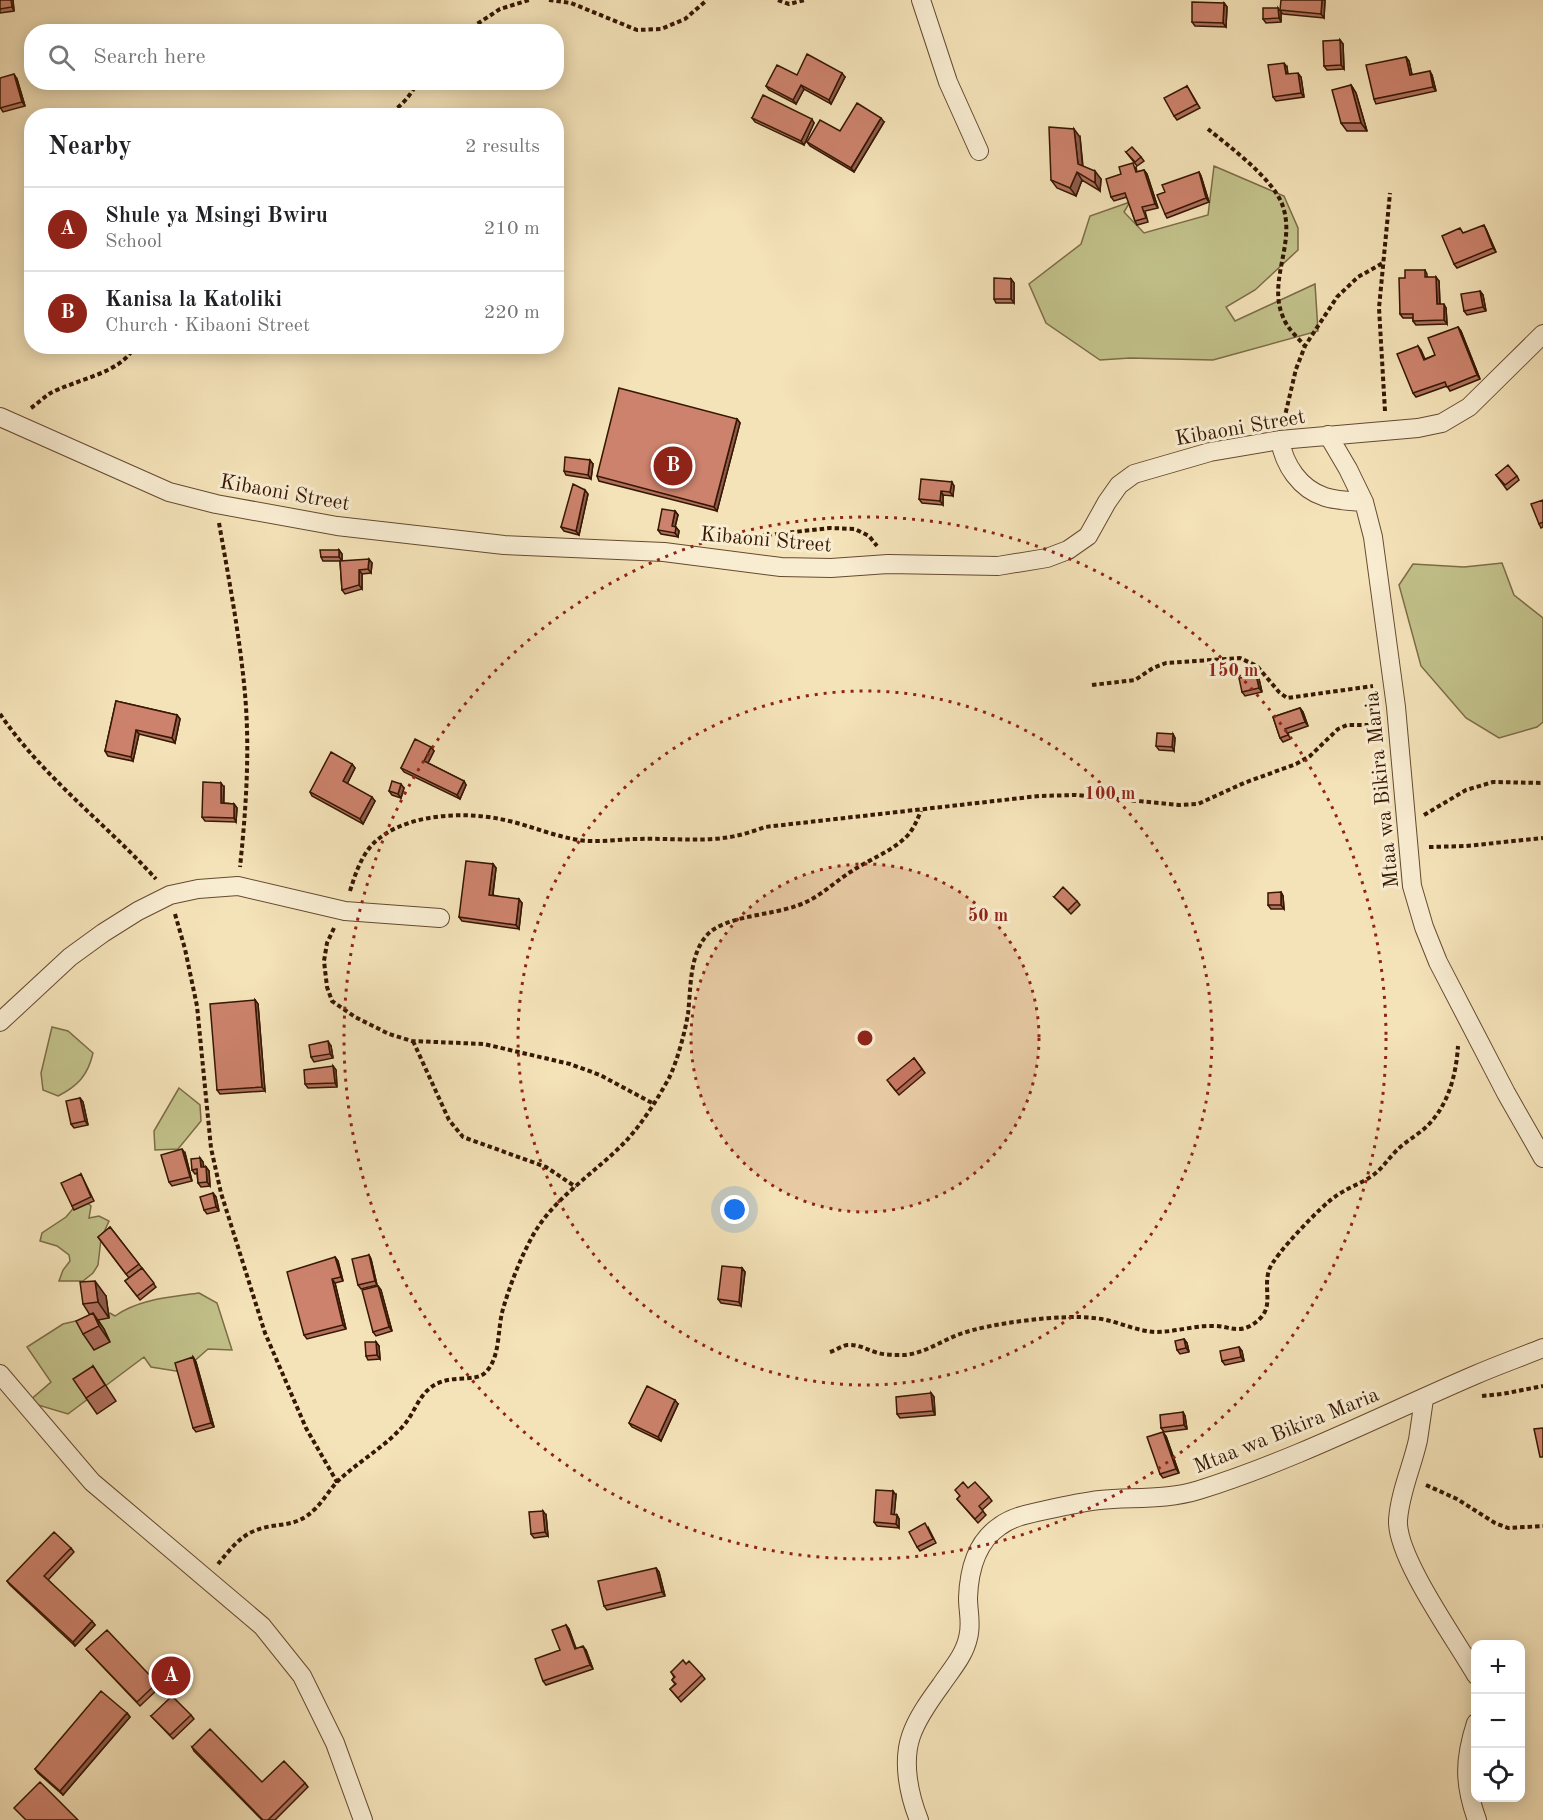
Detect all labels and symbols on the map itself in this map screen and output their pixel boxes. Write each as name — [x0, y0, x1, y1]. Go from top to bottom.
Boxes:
street label: Kibaoni Street — [1174, 407, 1307, 450]
pin: B — [654, 444, 692, 488]
street label: Kibaoni Street — [218, 472, 351, 515]
street label: Kibaoni Street — [699, 524, 832, 557]
text: 150 m — [1208, 662, 1258, 680]
street label: Mtaa wa Bikira Maria — [1362, 690, 1403, 889]
text: 100 m — [1085, 785, 1135, 803]
text: 50 m — [968, 907, 1008, 925]
centre of rings — [855, 1028, 875, 1048]
your location — [720, 1195, 749, 1224]
street label: Mtaa wa Bikira Maria — [1191, 1385, 1382, 1478]
pin: A — [152, 1654, 190, 1698]

